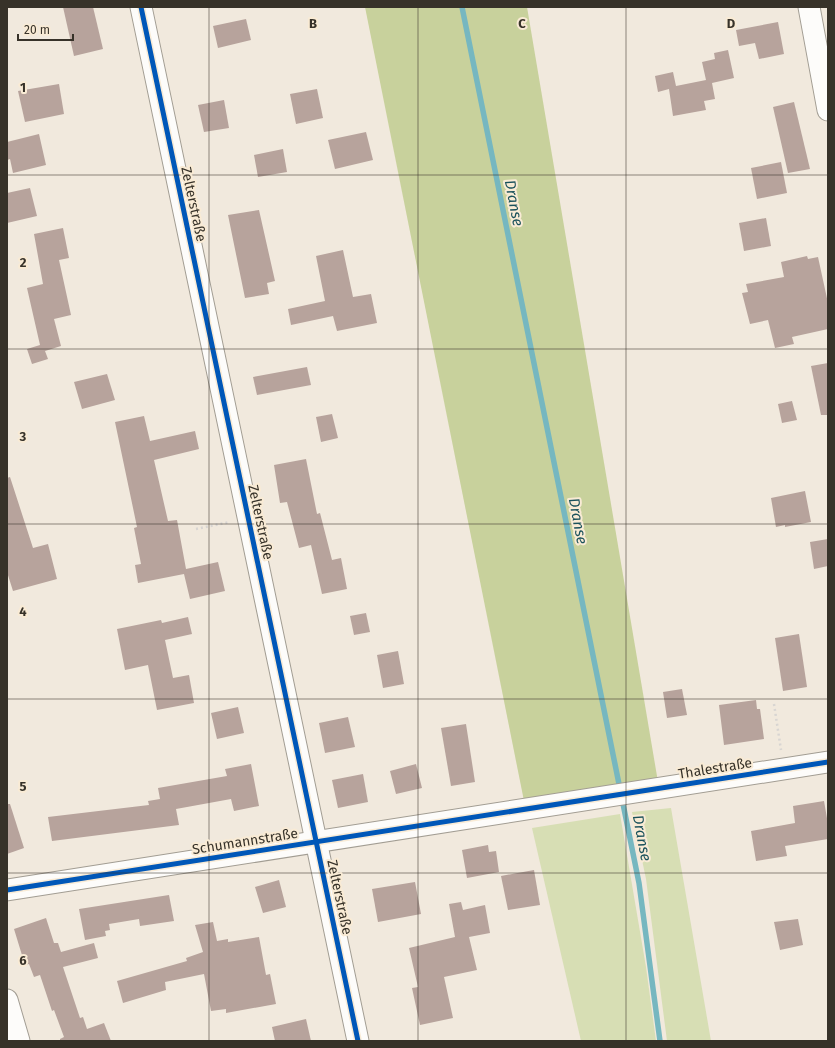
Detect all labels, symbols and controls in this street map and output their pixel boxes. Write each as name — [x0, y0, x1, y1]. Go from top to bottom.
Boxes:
scale bar — [18, 16, 73, 42]
text: B — [309, 16, 317, 31]
text: C — [518, 16, 526, 31]
text: D — [727, 16, 736, 31]
text: 20 m — [24, 23, 50, 37]
text: 1 — [20, 80, 26, 95]
street label: Zelterstraße — [177, 165, 210, 243]
water label: Dranse — [501, 178, 527, 228]
text: 2 — [20, 255, 27, 270]
text: 3 — [19, 429, 27, 444]
street label: Zelterstraße — [244, 483, 277, 561]
water label: Dranse — [565, 496, 591, 546]
text: 4 — [19, 604, 27, 619]
street label: Thalestraße — [677, 754, 753, 783]
text: 5 — [20, 779, 27, 794]
water label: Dranse — [629, 813, 655, 863]
street label: Schumannstraße — [191, 825, 299, 858]
street label: Zelterstraße — [323, 858, 356, 936]
text: 6 — [19, 953, 27, 968]

